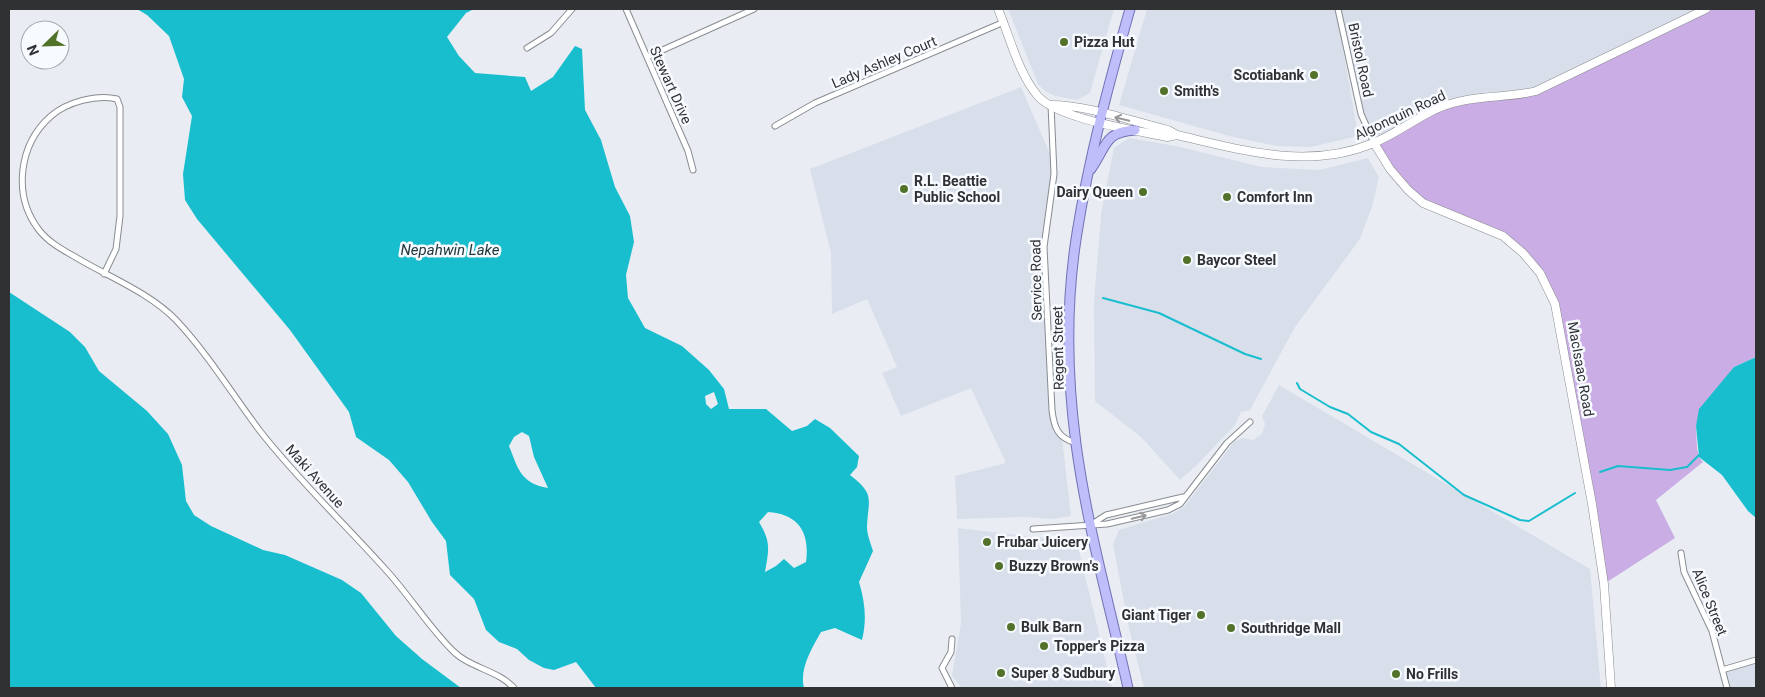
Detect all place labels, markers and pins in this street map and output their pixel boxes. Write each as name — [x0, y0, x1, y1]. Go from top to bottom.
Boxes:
place label: Pizza Hut — [1074, 34, 1135, 50]
marker: Pizza Hut — [1058, 36, 1070, 48]
place label: Scotiabank — [1234, 67, 1305, 83]
marker: Scotiabank — [1308, 69, 1320, 81]
place label: Smith's — [1174, 83, 1219, 99]
marker: Smith's — [1158, 85, 1170, 97]
place label: R.L. Beattie Public School — [914, 173, 1000, 205]
marker: R.L. Beattie Public School — [898, 183, 910, 195]
place label: Dairy Queen — [1056, 184, 1133, 200]
marker: Dairy Queen — [1137, 186, 1149, 198]
place label: Comfort Inn — [1237, 189, 1313, 205]
marker: Comfort Inn — [1221, 191, 1233, 203]
place label: Baycor Steel — [1197, 252, 1276, 268]
marker: Baycor Steel — [1181, 254, 1193, 266]
place label: Frubar Juicery — [997, 534, 1089, 550]
marker: Frubar Juicery — [981, 536, 993, 548]
place label: Buzzy Brown's — [1009, 558, 1099, 574]
marker: Buzzy Brown's — [993, 560, 1005, 572]
place label: Giant Tiger — [1121, 607, 1191, 623]
marker: Giant Tiger — [1195, 609, 1207, 621]
place label: Bulk Barn — [1021, 619, 1082, 635]
place label: Southridge Mall — [1241, 620, 1341, 636]
marker: Bulk Barn — [1005, 621, 1017, 633]
marker: Southridge Mall — [1225, 622, 1237, 634]
place label: Topper's Pizza — [1054, 638, 1145, 654]
marker: Topper's Pizza — [1038, 640, 1050, 652]
place label: Super 8 Sudbury — [1011, 665, 1116, 681]
place label: No Frills — [1406, 666, 1458, 682]
marker: Super 8 Sudbury — [995, 667, 1007, 679]
marker: No Frills — [1390, 668, 1402, 680]

